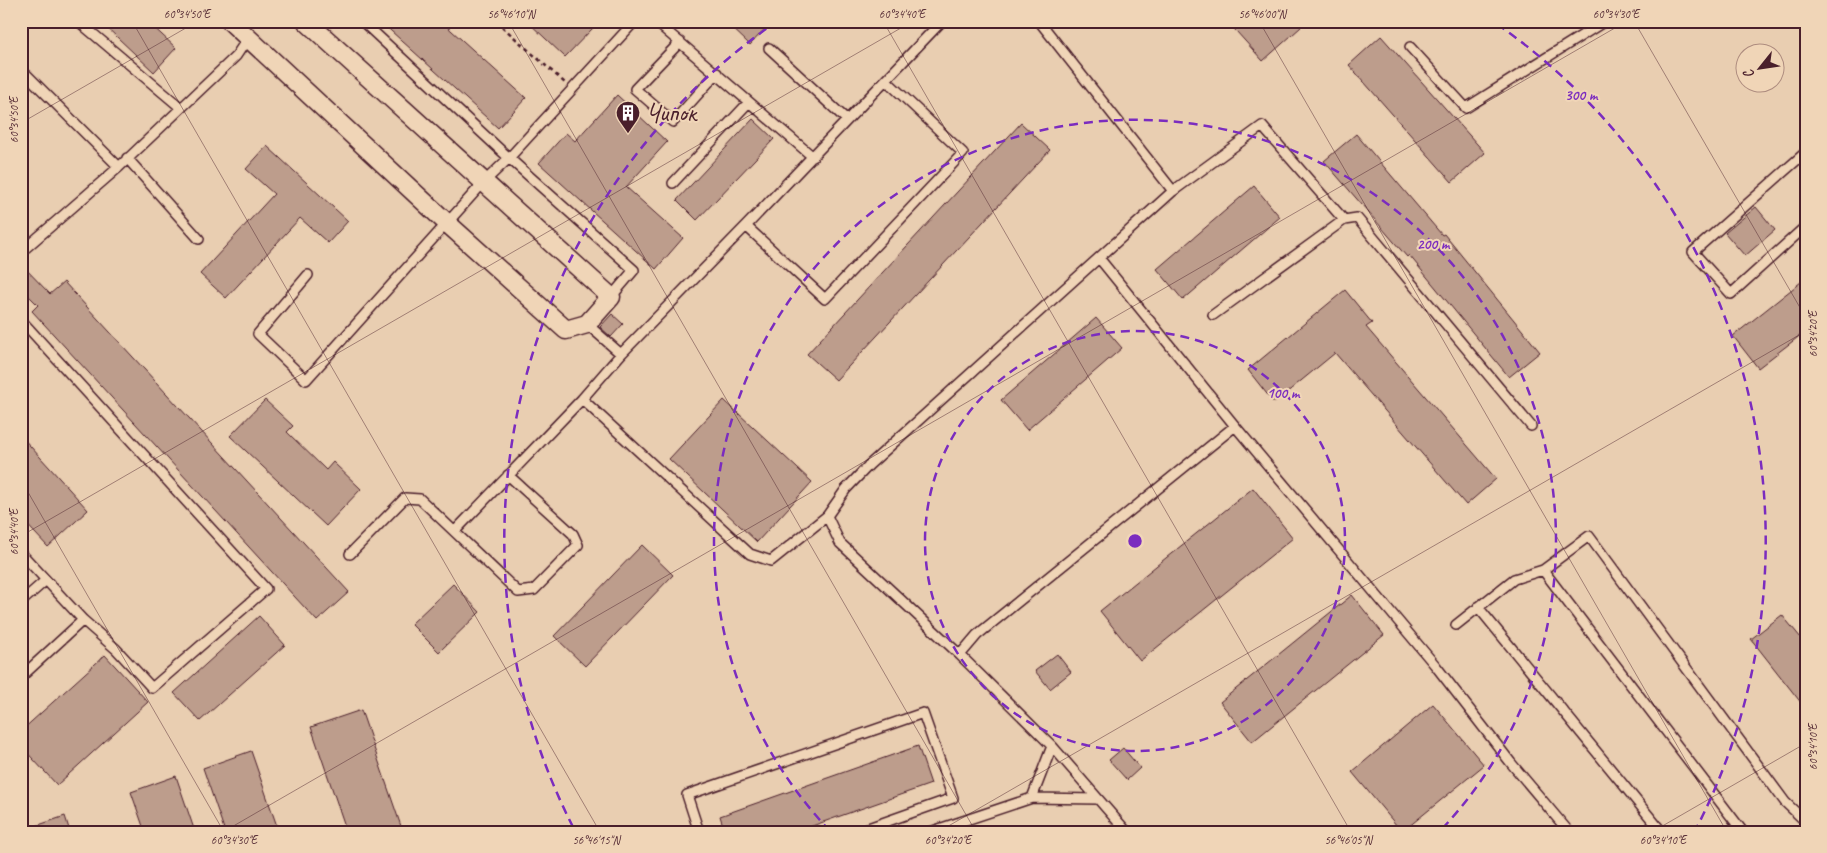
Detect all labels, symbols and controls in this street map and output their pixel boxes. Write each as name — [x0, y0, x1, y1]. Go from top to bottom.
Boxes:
text: 60°34'50"E — [164, 6, 212, 22]
text: 56°46'10"N — [487, 6, 536, 22]
text: 60°34'40"E — [879, 6, 927, 22]
text: 56°46'00"N — [1238, 6, 1287, 22]
text: 60°34'30"E — [1593, 6, 1641, 22]
north arrow — [1734, 42, 1784, 92]
text: С — [1739, 65, 1758, 81]
text: 300 m — [1565, 86, 1599, 105]
text: 60°34'50"E — [6, 95, 22, 143]
place label: Чипок — [646, 97, 698, 129]
building icon: Чипок — [615, 100, 641, 134]
text: 200 m — [1417, 235, 1451, 254]
text: 60°34'20"E — [1805, 309, 1821, 357]
text: 100 m — [1267, 384, 1301, 403]
text: 60°34'40"E — [6, 507, 22, 555]
centre of rings — [1126, 532, 1144, 550]
text: 60°34'10"E — [1805, 722, 1821, 770]
text: 60°34'30"E — [211, 832, 259, 848]
text: 56°46'15"N — [572, 832, 621, 848]
text: 60°34'20"E — [925, 832, 973, 848]
text: 56°46'05"N — [1324, 832, 1373, 848]
text: 60°34'10"E — [1640, 832, 1688, 848]

